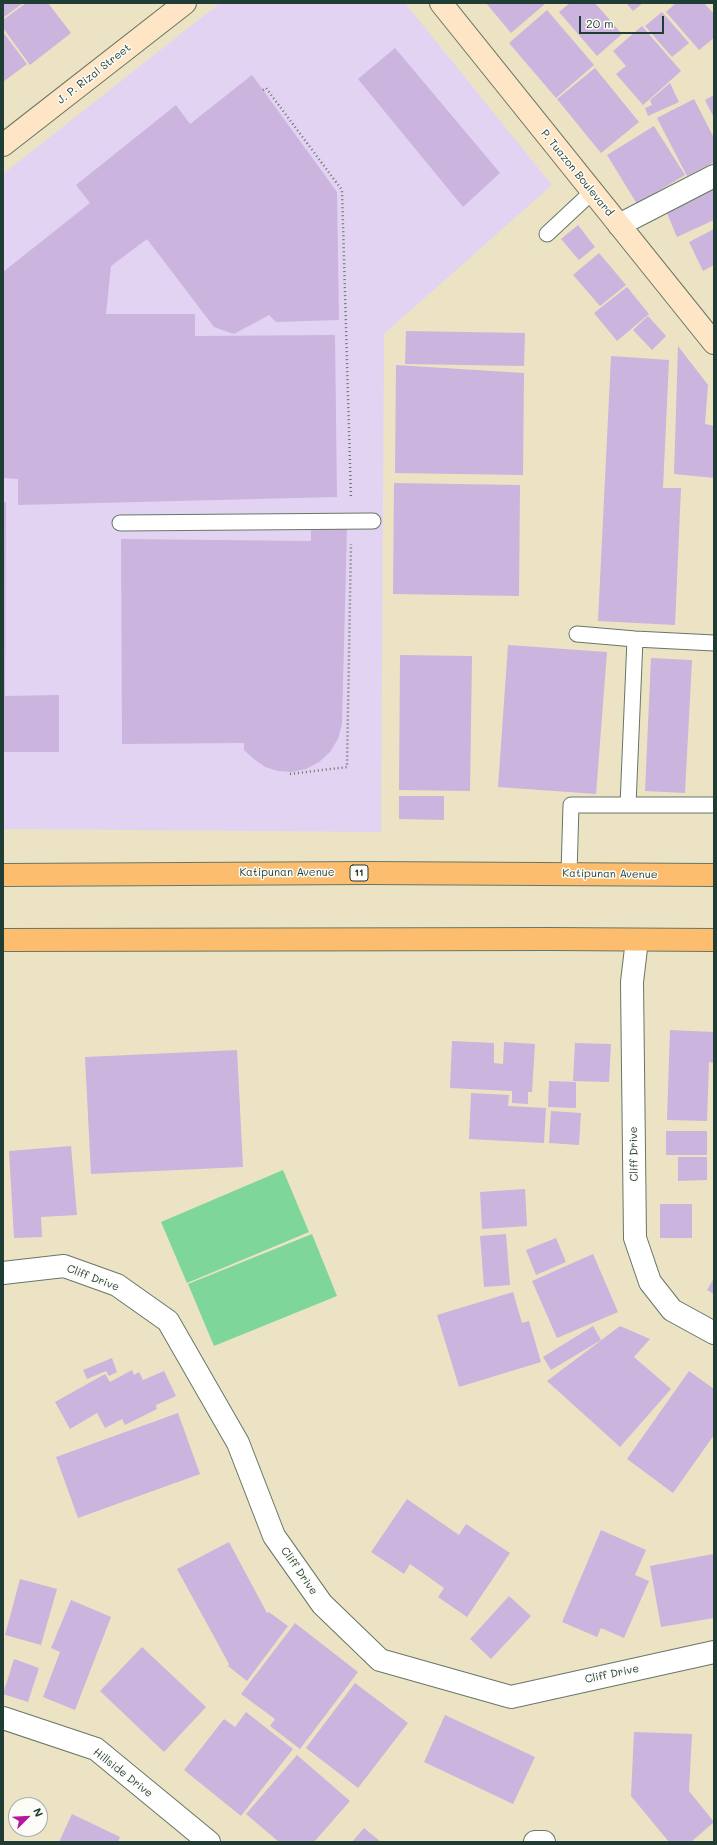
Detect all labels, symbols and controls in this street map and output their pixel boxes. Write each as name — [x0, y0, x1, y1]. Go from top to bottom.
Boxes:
scale bar — [581, 8, 666, 34]
text: 20 m — [586, 15, 614, 31]
street label: J. P. Rizal Street — [55, 41, 133, 107]
street label: P. Tuazon Boulevard — [538, 127, 616, 219]
road number: 11 — [350, 865, 368, 881]
street label: Katipunan Avenue — [239, 866, 335, 880]
street label: Katipunan Avenue — [562, 867, 658, 881]
street label: Cliff Drive — [627, 1126, 641, 1182]
street label: Cliff Drive — [65, 1262, 121, 1294]
street label: Cliff Drive — [278, 1545, 320, 1597]
street label: Cliff Drive — [584, 1662, 640, 1686]
street label: Hillside Drive — [91, 1746, 155, 1800]
north arrow — [8, 1797, 48, 1837]
text: N — [30, 1805, 47, 1819]

